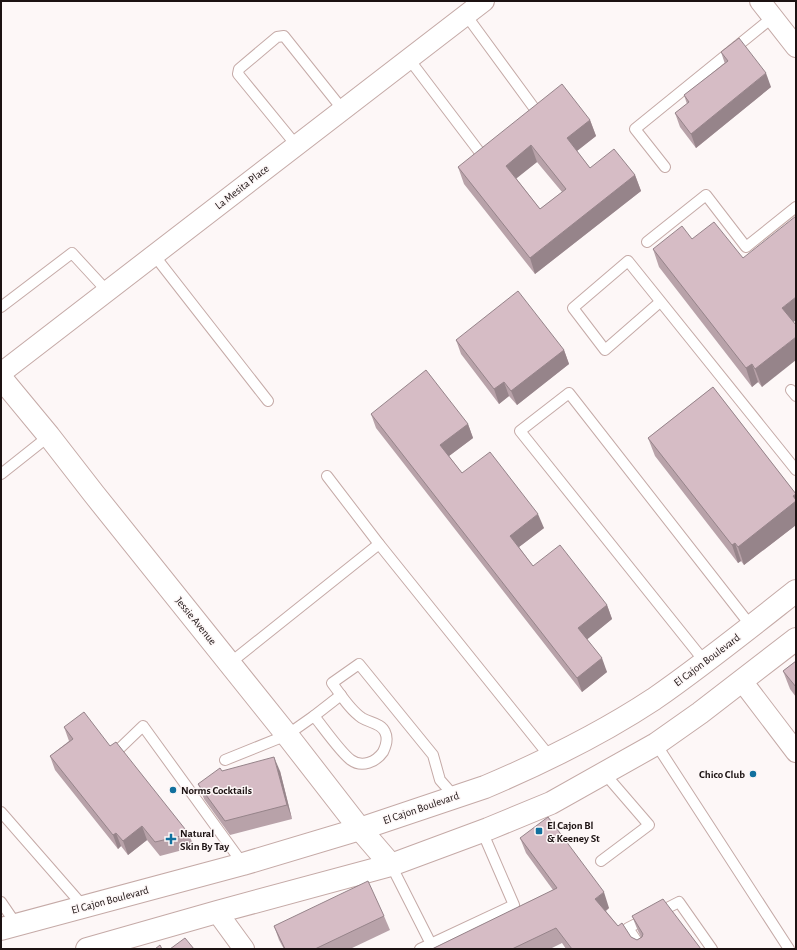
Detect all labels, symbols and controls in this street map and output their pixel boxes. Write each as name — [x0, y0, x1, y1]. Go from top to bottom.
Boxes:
street label: La Mesita Place — [213, 163, 271, 211]
street label: Jessie Avenue — [173, 595, 219, 647]
street label: El Cajon Boulevard — [672, 631, 742, 688]
place label: Chico Club — [699, 769, 745, 780]
marker: Chico Club — [748, 769, 758, 779]
marker: Norms Cocktails — [168, 785, 178, 795]
place label: Norms Cocktails — [181, 785, 252, 796]
street label: El Cajon Boulevard — [382, 790, 461, 826]
place label: El Cajon Bl & Keeney St — [547, 820, 600, 844]
marker: El Cajon Bl & Keeney St — [534, 826, 544, 836]
place label: Natural Skin By Tay — [180, 828, 229, 852]
marker: Natural Skin By Tay — [165, 833, 177, 845]
street label: El Cajon Boulevard — [70, 884, 150, 916]

